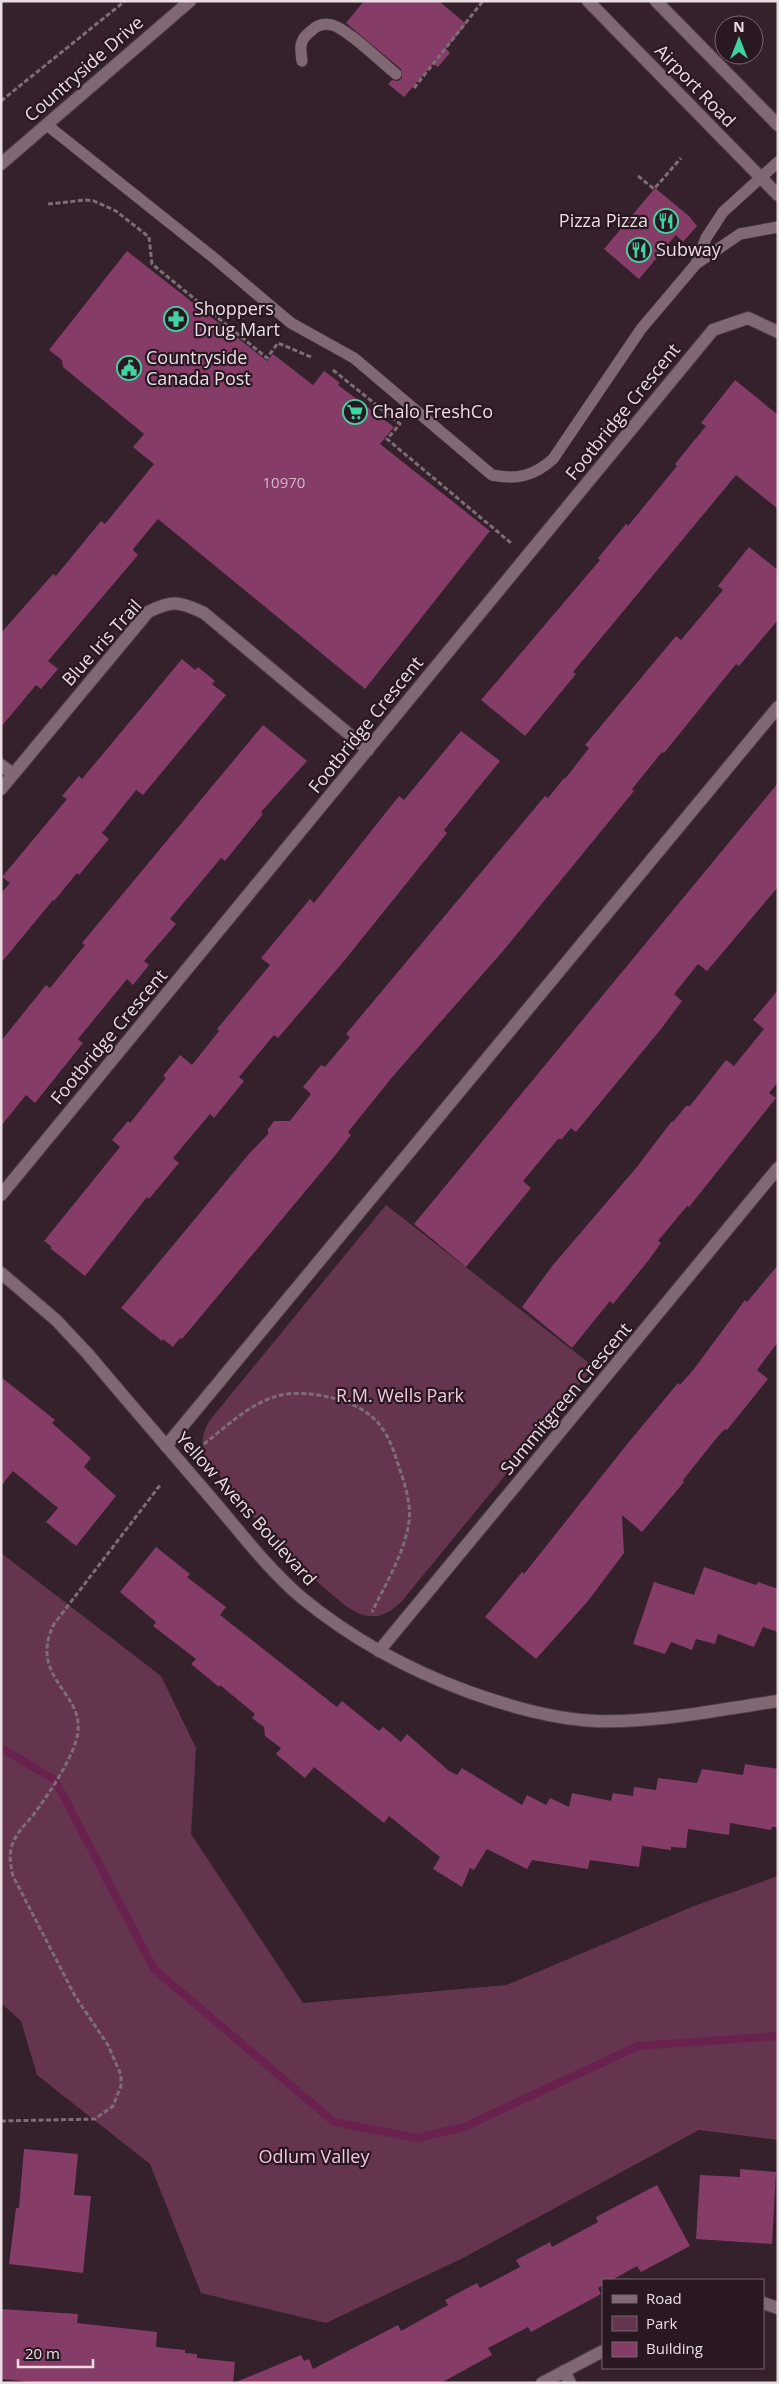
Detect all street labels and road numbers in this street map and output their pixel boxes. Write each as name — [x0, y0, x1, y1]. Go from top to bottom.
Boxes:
street label: Countryside Drive — [19, 10, 148, 127]
street label: Airport Road — [650, 39, 741, 132]
street label: Footbridge Crescent — [560, 338, 685, 485]
street label: Blue Iris Trail — [56, 594, 146, 691]
street label: Footbridge Crescent — [303, 651, 428, 798]
street label: Footbridge Crescent — [45, 964, 172, 1109]
street label: Summitgreen Crescent — [494, 1317, 636, 1480]
street label: Yellow Avens Boulevard — [171, 1426, 322, 1590]

